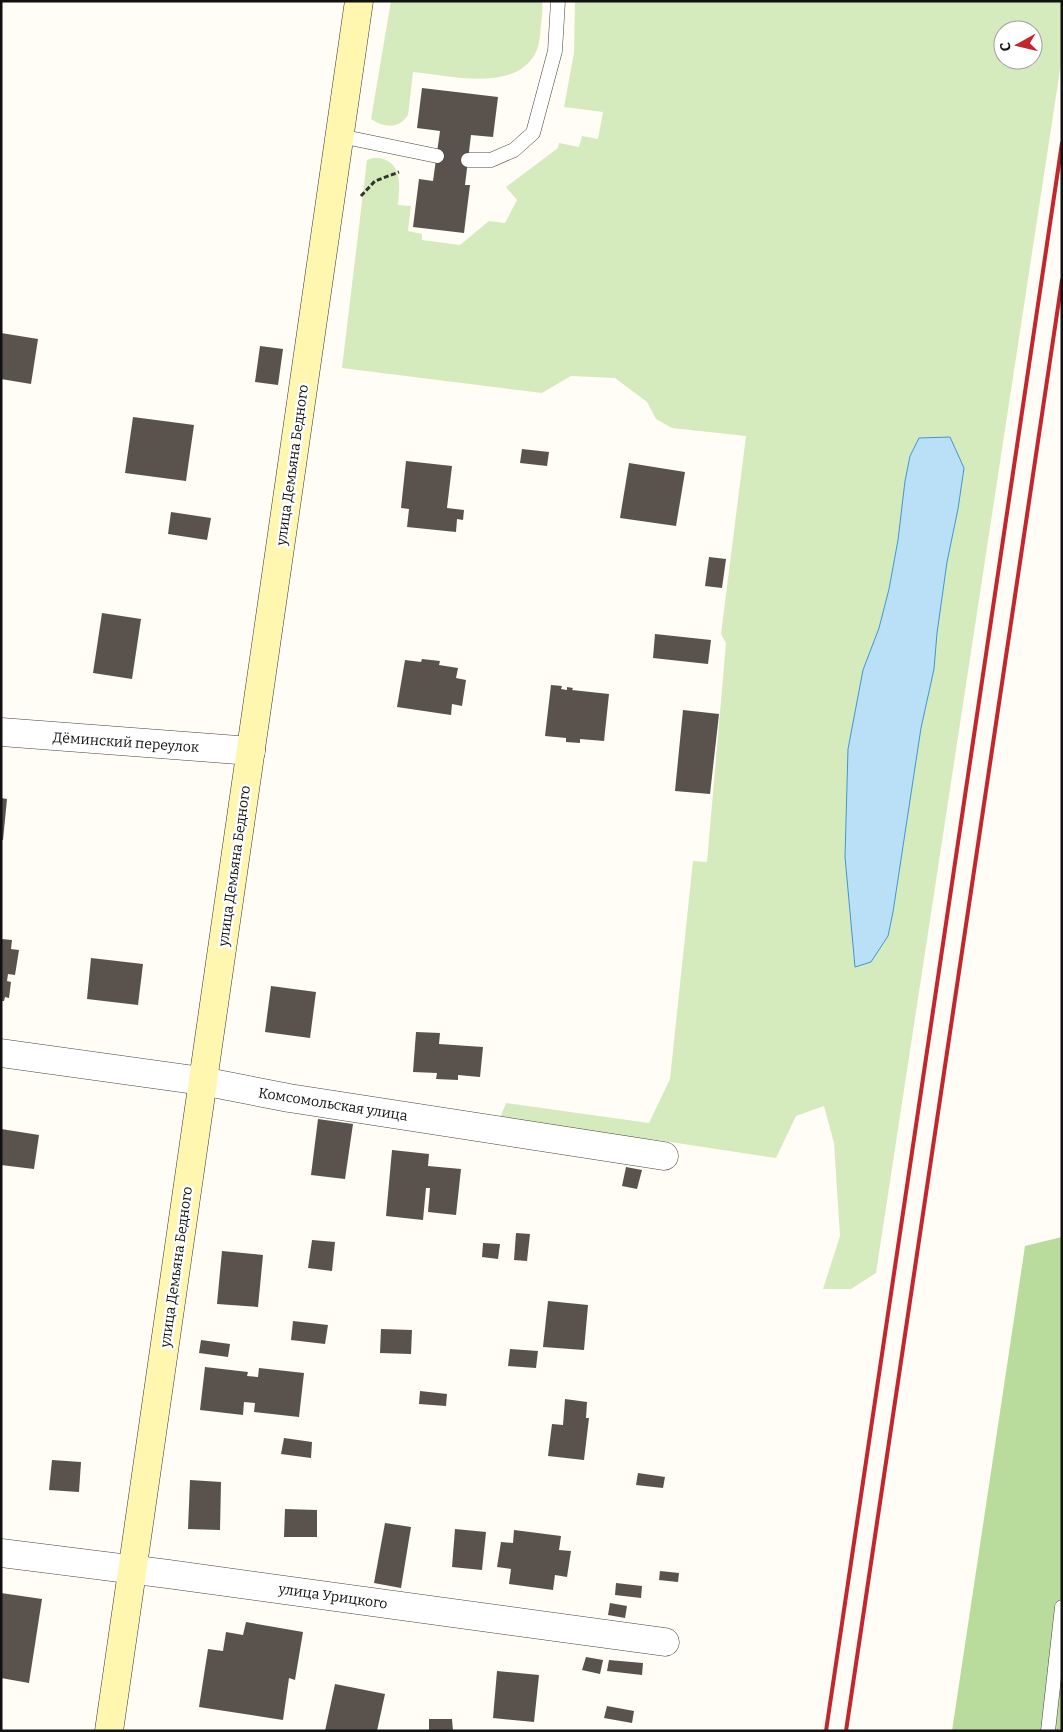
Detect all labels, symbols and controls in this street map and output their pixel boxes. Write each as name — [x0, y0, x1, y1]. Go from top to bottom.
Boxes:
north arrow — [993, 20, 1043, 70]
text: С — [997, 41, 1015, 52]
street label: улица Демьяна Бедного — [273, 384, 312, 548]
street label: Дёминский переулок — [52, 729, 200, 756]
street label: улица Демьяна Бедного — [215, 785, 254, 949]
street label: Комсомольская улица — [257, 1084, 409, 1125]
street label: улица Демьяна Бедного — [157, 1186, 196, 1350]
street label: улица Урицкого — [276, 1580, 389, 1613]

